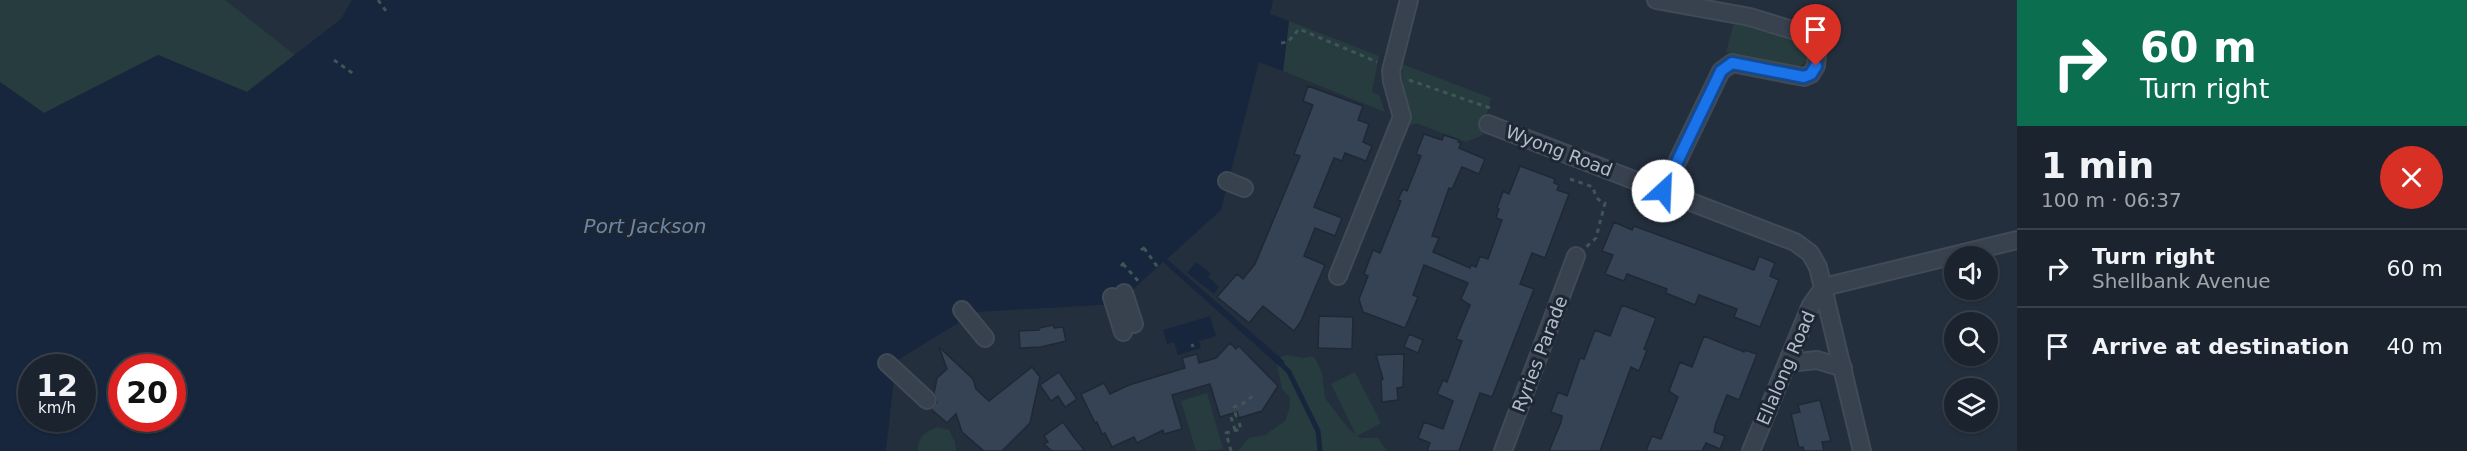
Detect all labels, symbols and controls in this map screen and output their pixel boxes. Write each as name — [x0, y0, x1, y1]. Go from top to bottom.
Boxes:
pin — [1790, 4, 1841, 66]
icon: arrive — [1799, 13, 1832, 46]
text: 60 m — [2140, 23, 2257, 72]
icon: right — [2041, 24, 2119, 102]
text: Turn right — [2140, 73, 2269, 104]
street label: Wyong Road — [1503, 121, 1616, 181]
text: 1 min — [2041, 145, 2154, 186]
button: close — [2380, 146, 2443, 209]
position arrow — [1631, 159, 1695, 223]
text: 100 m · 06:37 — [2041, 188, 2182, 212]
water label: Port Jackson — [584, 214, 706, 238]
text: Turn right — [2092, 244, 2215, 269]
map controls — [1944, 246, 1998, 432]
button: sound — [1944, 246, 1998, 300]
icon: right — [2041, 252, 2074, 285]
text: 60 m — [2387, 256, 2443, 281]
text: Shellbank Avenue — [2092, 269, 2271, 293]
street label: Ryries Parade — [1508, 293, 1571, 415]
street label: Ellalong Road — [1752, 307, 1819, 428]
button: search — [1944, 312, 1998, 366]
icon: arrive — [2041, 330, 2074, 363]
text: Arrive at destination — [2092, 334, 2349, 359]
text: 40 m — [2387, 334, 2443, 359]
speed limit sign: 20 — [108, 354, 186, 432]
text: 12 — [36, 368, 78, 403]
button: layers — [1944, 378, 1998, 432]
text: km/h — [38, 399, 76, 417]

